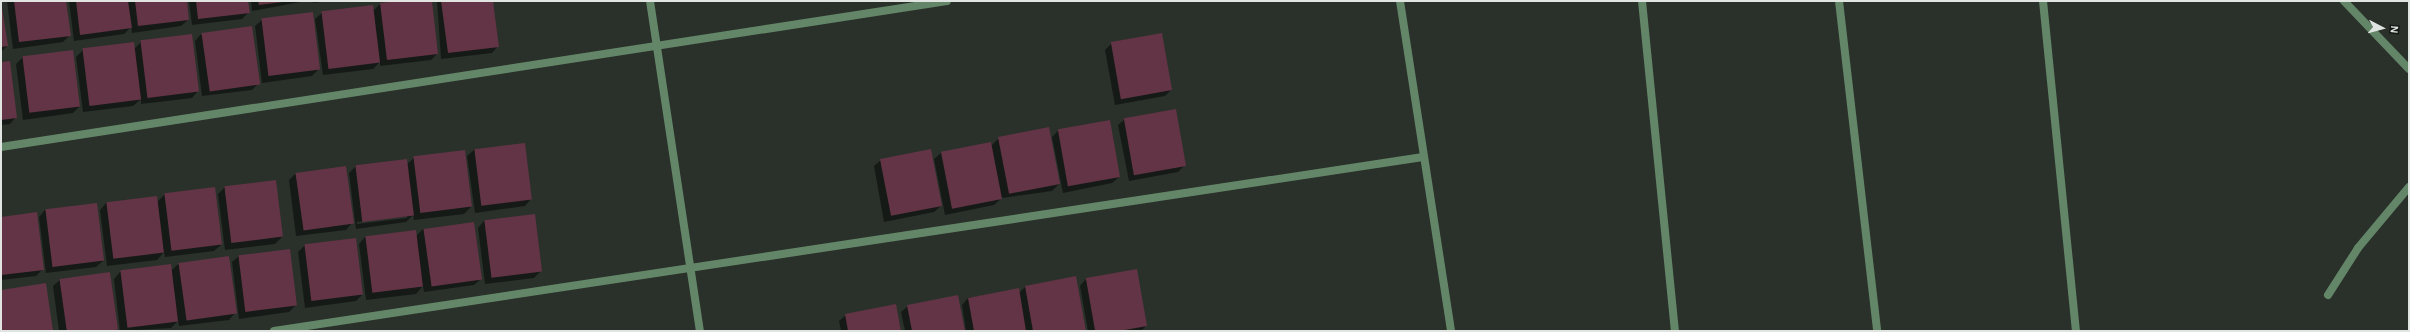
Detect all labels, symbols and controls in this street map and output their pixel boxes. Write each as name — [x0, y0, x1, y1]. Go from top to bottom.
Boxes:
north arrow — [2362, 8, 2402, 48]
text: N — [2389, 25, 2400, 34]

